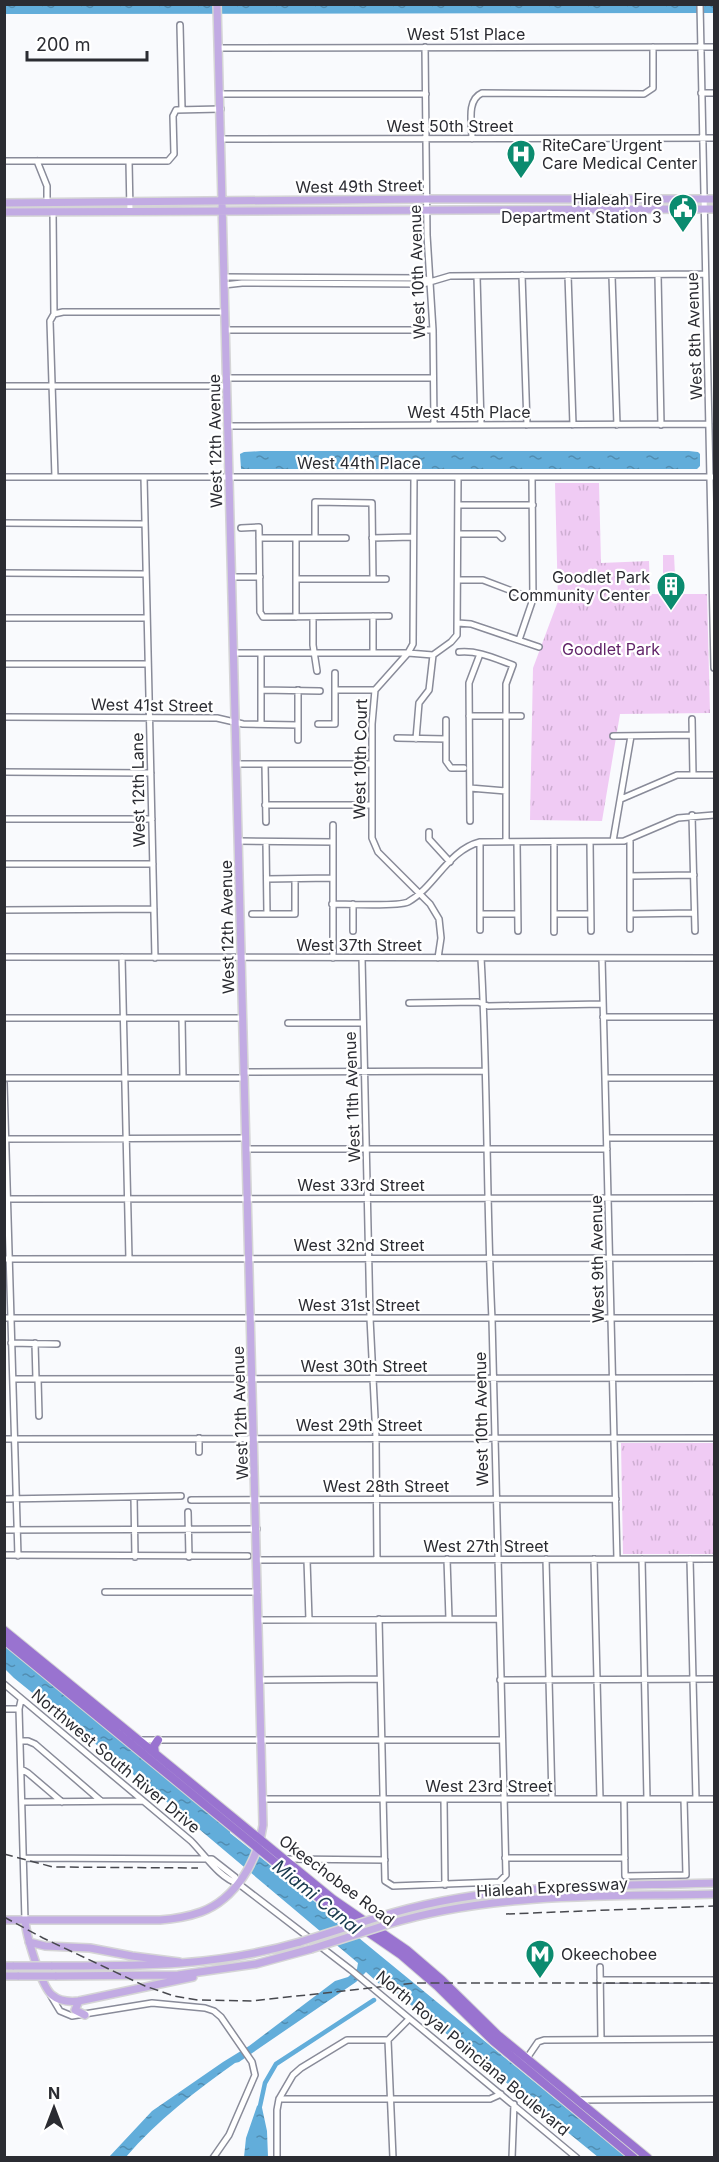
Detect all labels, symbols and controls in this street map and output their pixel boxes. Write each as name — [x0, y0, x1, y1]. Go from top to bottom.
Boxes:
scale bar — [27, 24, 147, 62]
street label: West 51st Place — [407, 24, 525, 44]
text: 200 m — [36, 34, 91, 55]
street label: West 50th Street — [387, 116, 513, 136]
place label: RiteCare Urgent Care Medical Center — [542, 135, 697, 173]
hospital icon: RiteCare Urgent Care Medical Center — [505, 138, 537, 180]
street label: West 49th Street — [295, 175, 423, 197]
place label: Hialeah Fire Department Station 3 — [501, 189, 662, 227]
public building icon: Hialeah Fire Department Station 3 — [667, 192, 699, 234]
street label: West 10th Avenue — [405, 204, 429, 340]
street label: West 8th Avenue — [682, 272, 706, 400]
street label: West 12th Avenue — [204, 374, 226, 508]
street label: West 45th Place — [407, 402, 531, 422]
street label: West 44th Place — [297, 453, 421, 473]
place label: Goodlet Park Community Center — [508, 567, 650, 605]
building icon: Goodlet Park Community Center — [655, 570, 687, 612]
park label: Goodlet Park — [562, 639, 660, 659]
street label: West 41st Street — [91, 694, 213, 716]
street label: West 10th Court — [349, 698, 371, 820]
street label: West 12th Lane — [127, 732, 149, 848]
street label: West 12th Avenue — [216, 860, 238, 994]
street label: West 37th Street — [296, 935, 422, 955]
street label: West 11th Avenue — [340, 1031, 364, 1163]
street label: West 33rd Street — [297, 1175, 425, 1195]
street label: West 9th Avenue — [586, 1195, 608, 1323]
street label: West 32nd Street — [294, 1235, 425, 1255]
street label: West 31st Street — [298, 1295, 420, 1315]
street label: West 12th Avenue — [228, 1346, 252, 1480]
street label: West 10th Avenue — [470, 1351, 492, 1487]
street label: West 30th Street — [300, 1356, 428, 1376]
street label: West 29th Street — [296, 1415, 422, 1435]
street label: West 28th Street — [323, 1476, 449, 1496]
street label: West 27th Street — [423, 1536, 549, 1556]
street label: Northwest South River Drive — [28, 1685, 204, 1837]
street label: West 23rd Street — [425, 1776, 553, 1796]
street label: Okeechobee Road — [275, 1830, 399, 1930]
water label: Miami Canal — [269, 1855, 366, 1939]
street label: Hialeah Expressway — [476, 1873, 628, 1901]
metro station icon: Okeechobee — [524, 1938, 556, 1980]
place label: Okeechobee — [561, 1944, 657, 1964]
street label: North Royal Poinciana Boulevard — [372, 1966, 574, 2140]
north arrow — [24, 2078, 84, 2138]
text: N — [48, 2083, 60, 2103]

